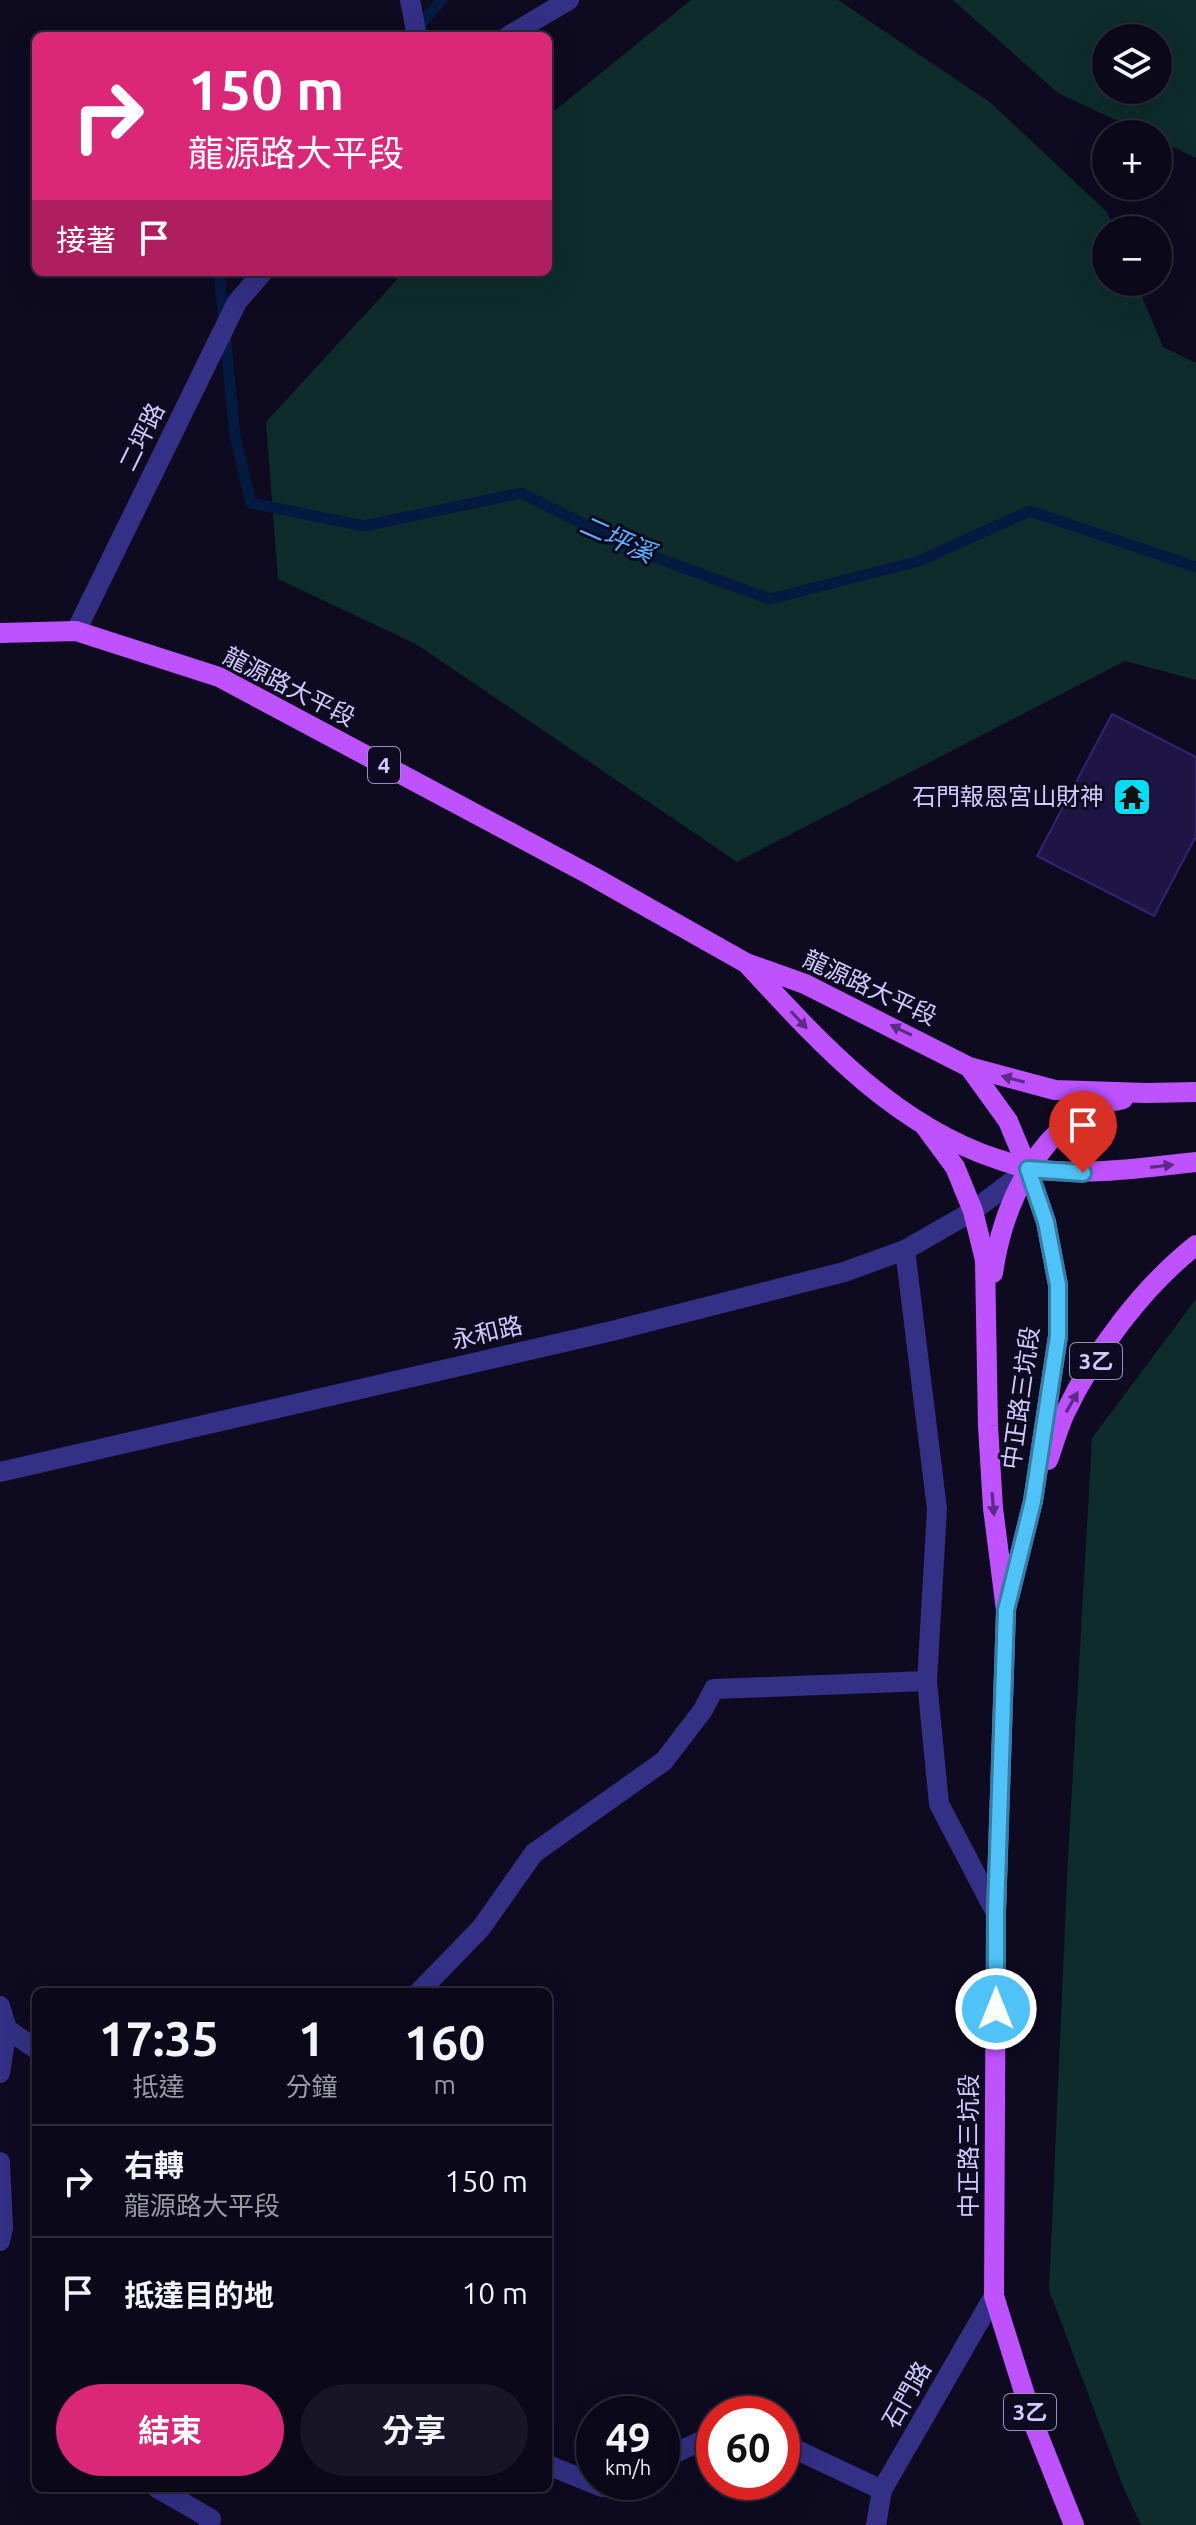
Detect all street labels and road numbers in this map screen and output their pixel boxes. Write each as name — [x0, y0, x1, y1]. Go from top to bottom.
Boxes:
street label: 二坪路 — [114, 399, 169, 475]
street label: 龍源路大平段 — [219, 642, 360, 731]
road number: 4 — [368, 747, 400, 783]
street label: 龍源路大平段 — [799, 945, 941, 1030]
street label: 永和路 — [449, 1311, 525, 1354]
street label: 中正路三坑段 — [997, 1325, 1044, 1471]
road number: 3乙 — [1070, 1343, 1122, 1379]
street label: 中正路三坑段 — [955, 2074, 982, 2218]
street label: 石門路 — [877, 2357, 936, 2433]
road number: 3乙 — [1004, 2394, 1056, 2430]

